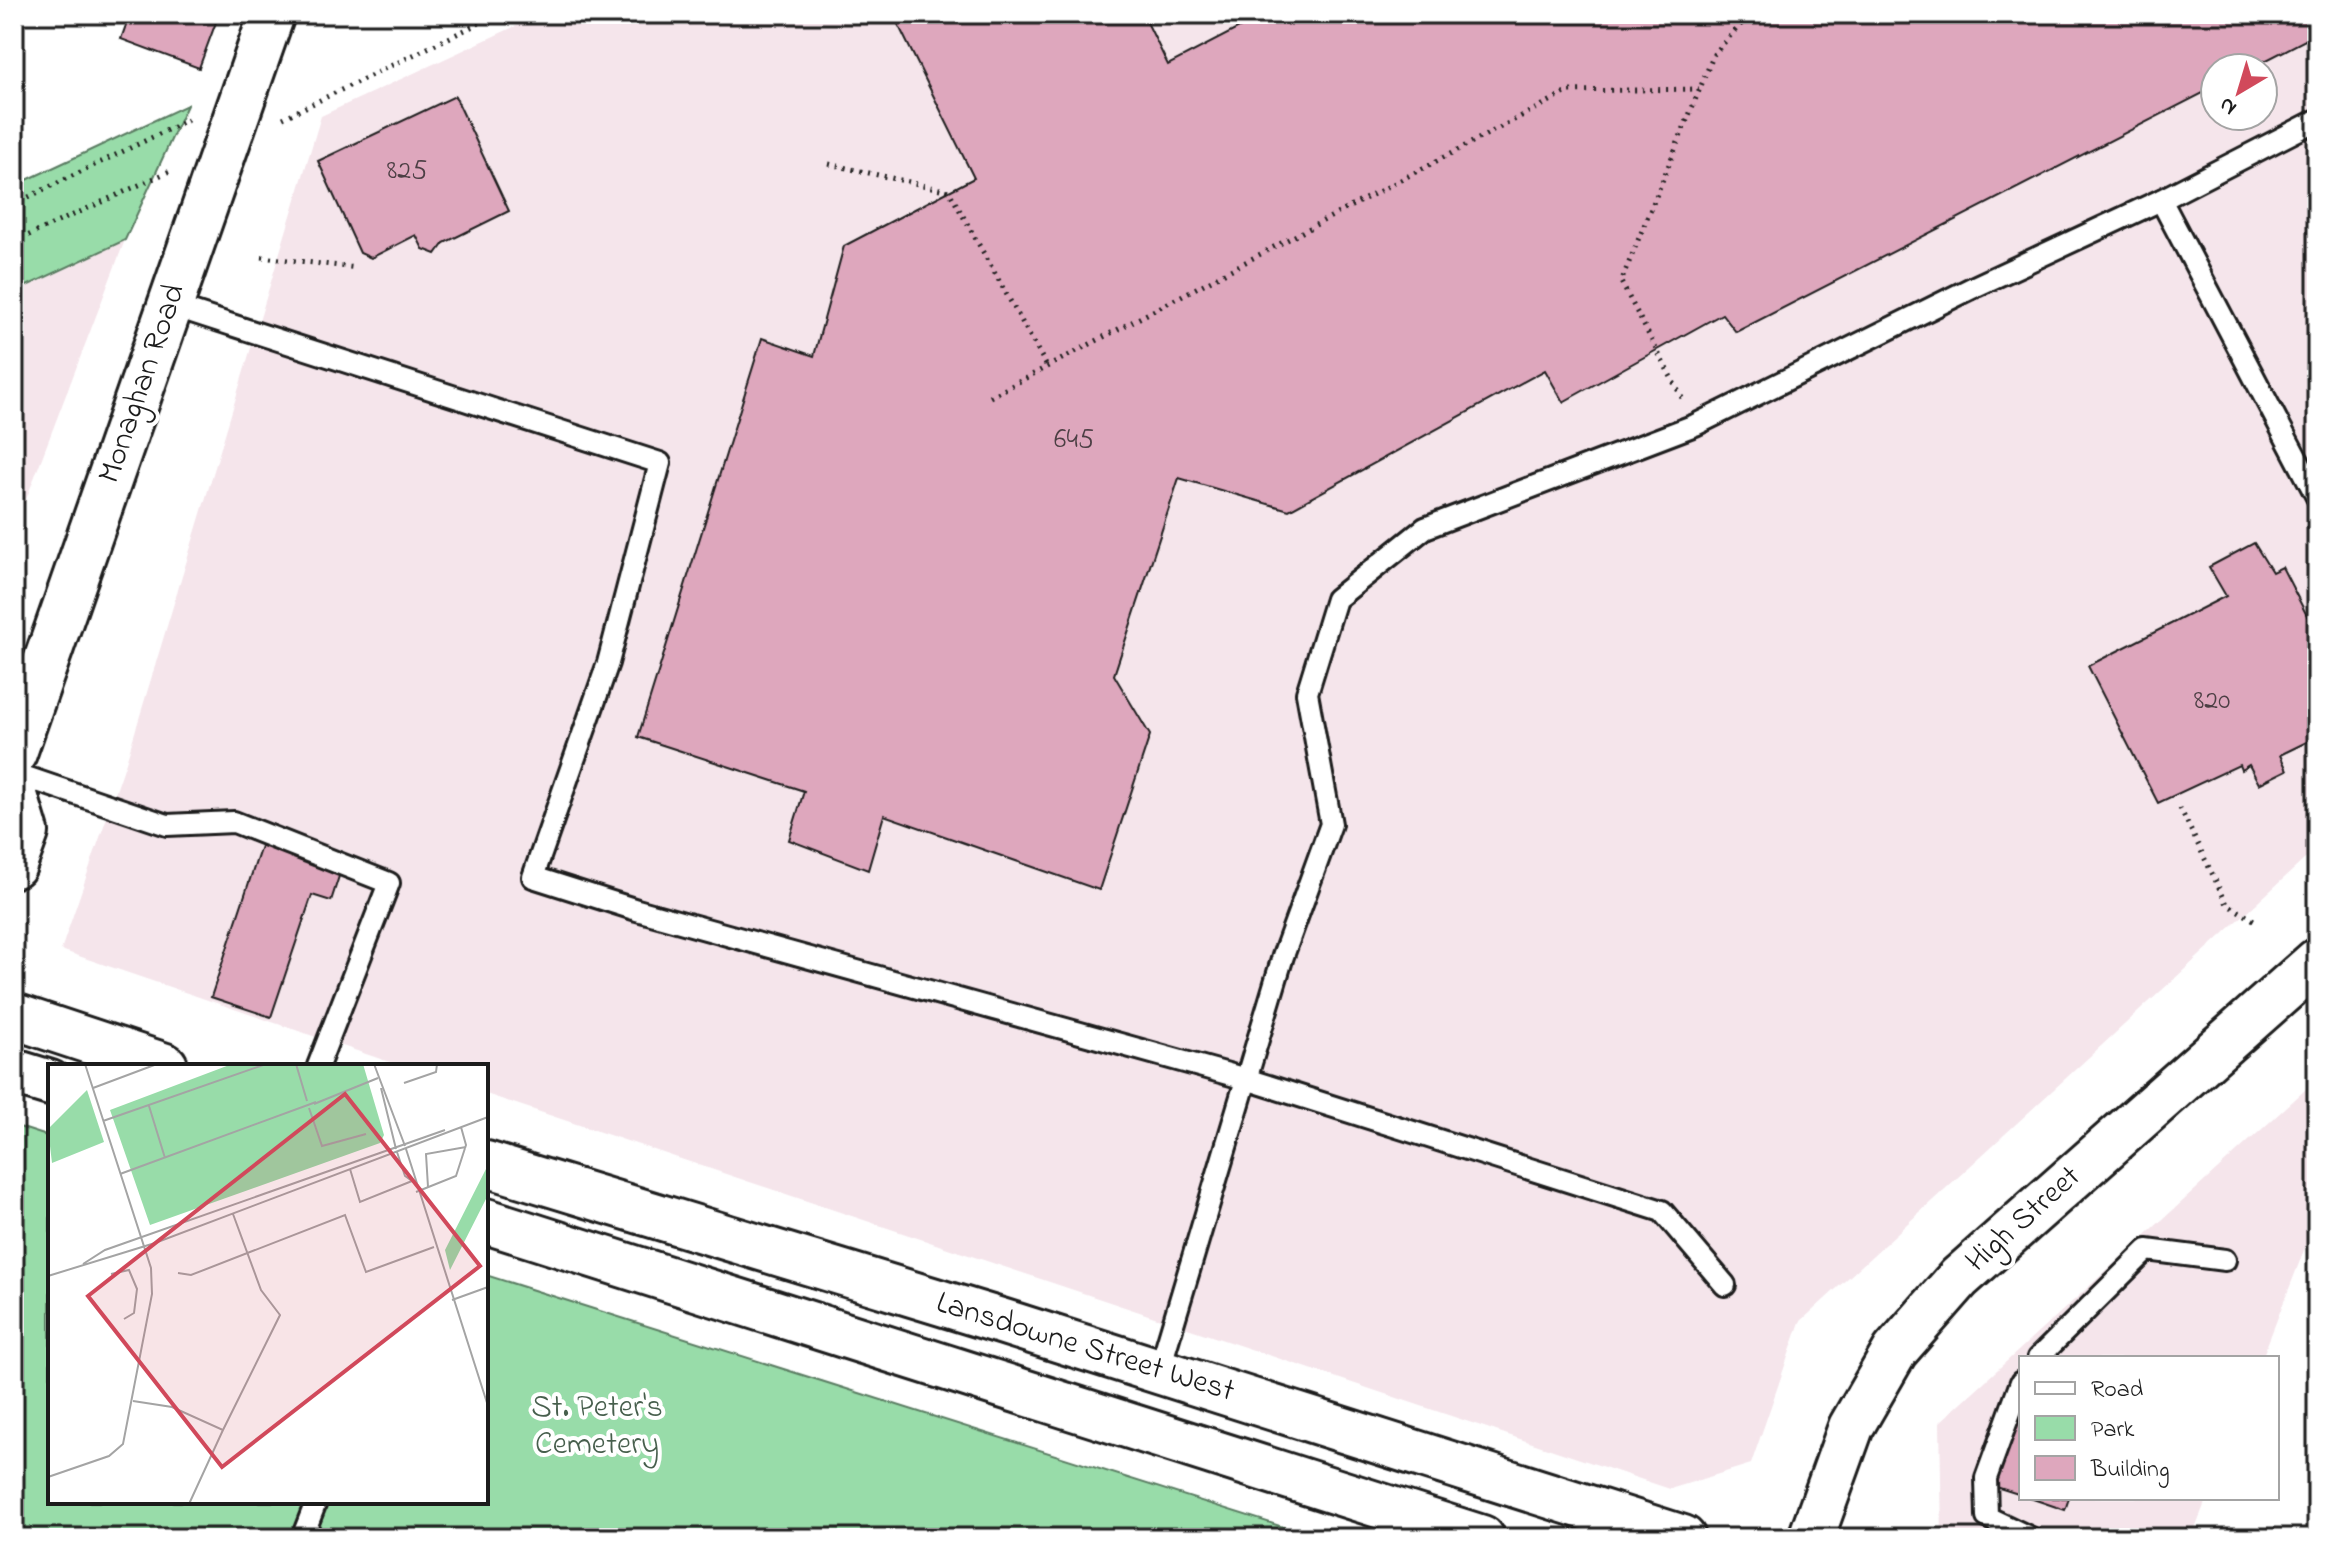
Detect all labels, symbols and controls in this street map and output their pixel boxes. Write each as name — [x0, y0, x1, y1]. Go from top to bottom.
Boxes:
north arrow — [2199, 52, 2279, 132]
text: N — [2213, 88, 2244, 123]
house number: 825 — [387, 151, 427, 192]
street label: Monaghan Road — [87, 278, 199, 490]
house number: 645 — [1054, 420, 1094, 461]
house number: 820 — [2194, 681, 2230, 722]
inset map — [48, 1064, 488, 1504]
street label: High Street — [1956, 1155, 2092, 1285]
street label: Lansdowne Street West — [930, 1280, 1240, 1416]
legend — [2019, 1356, 2279, 1500]
text: Road — [2091, 1373, 2144, 1408]
park label: St. Peter's Cemetery — [531, 1385, 663, 1469]
text: Park — [2091, 1413, 2135, 1448]
text: Building — [2090, 1453, 2170, 1488]

